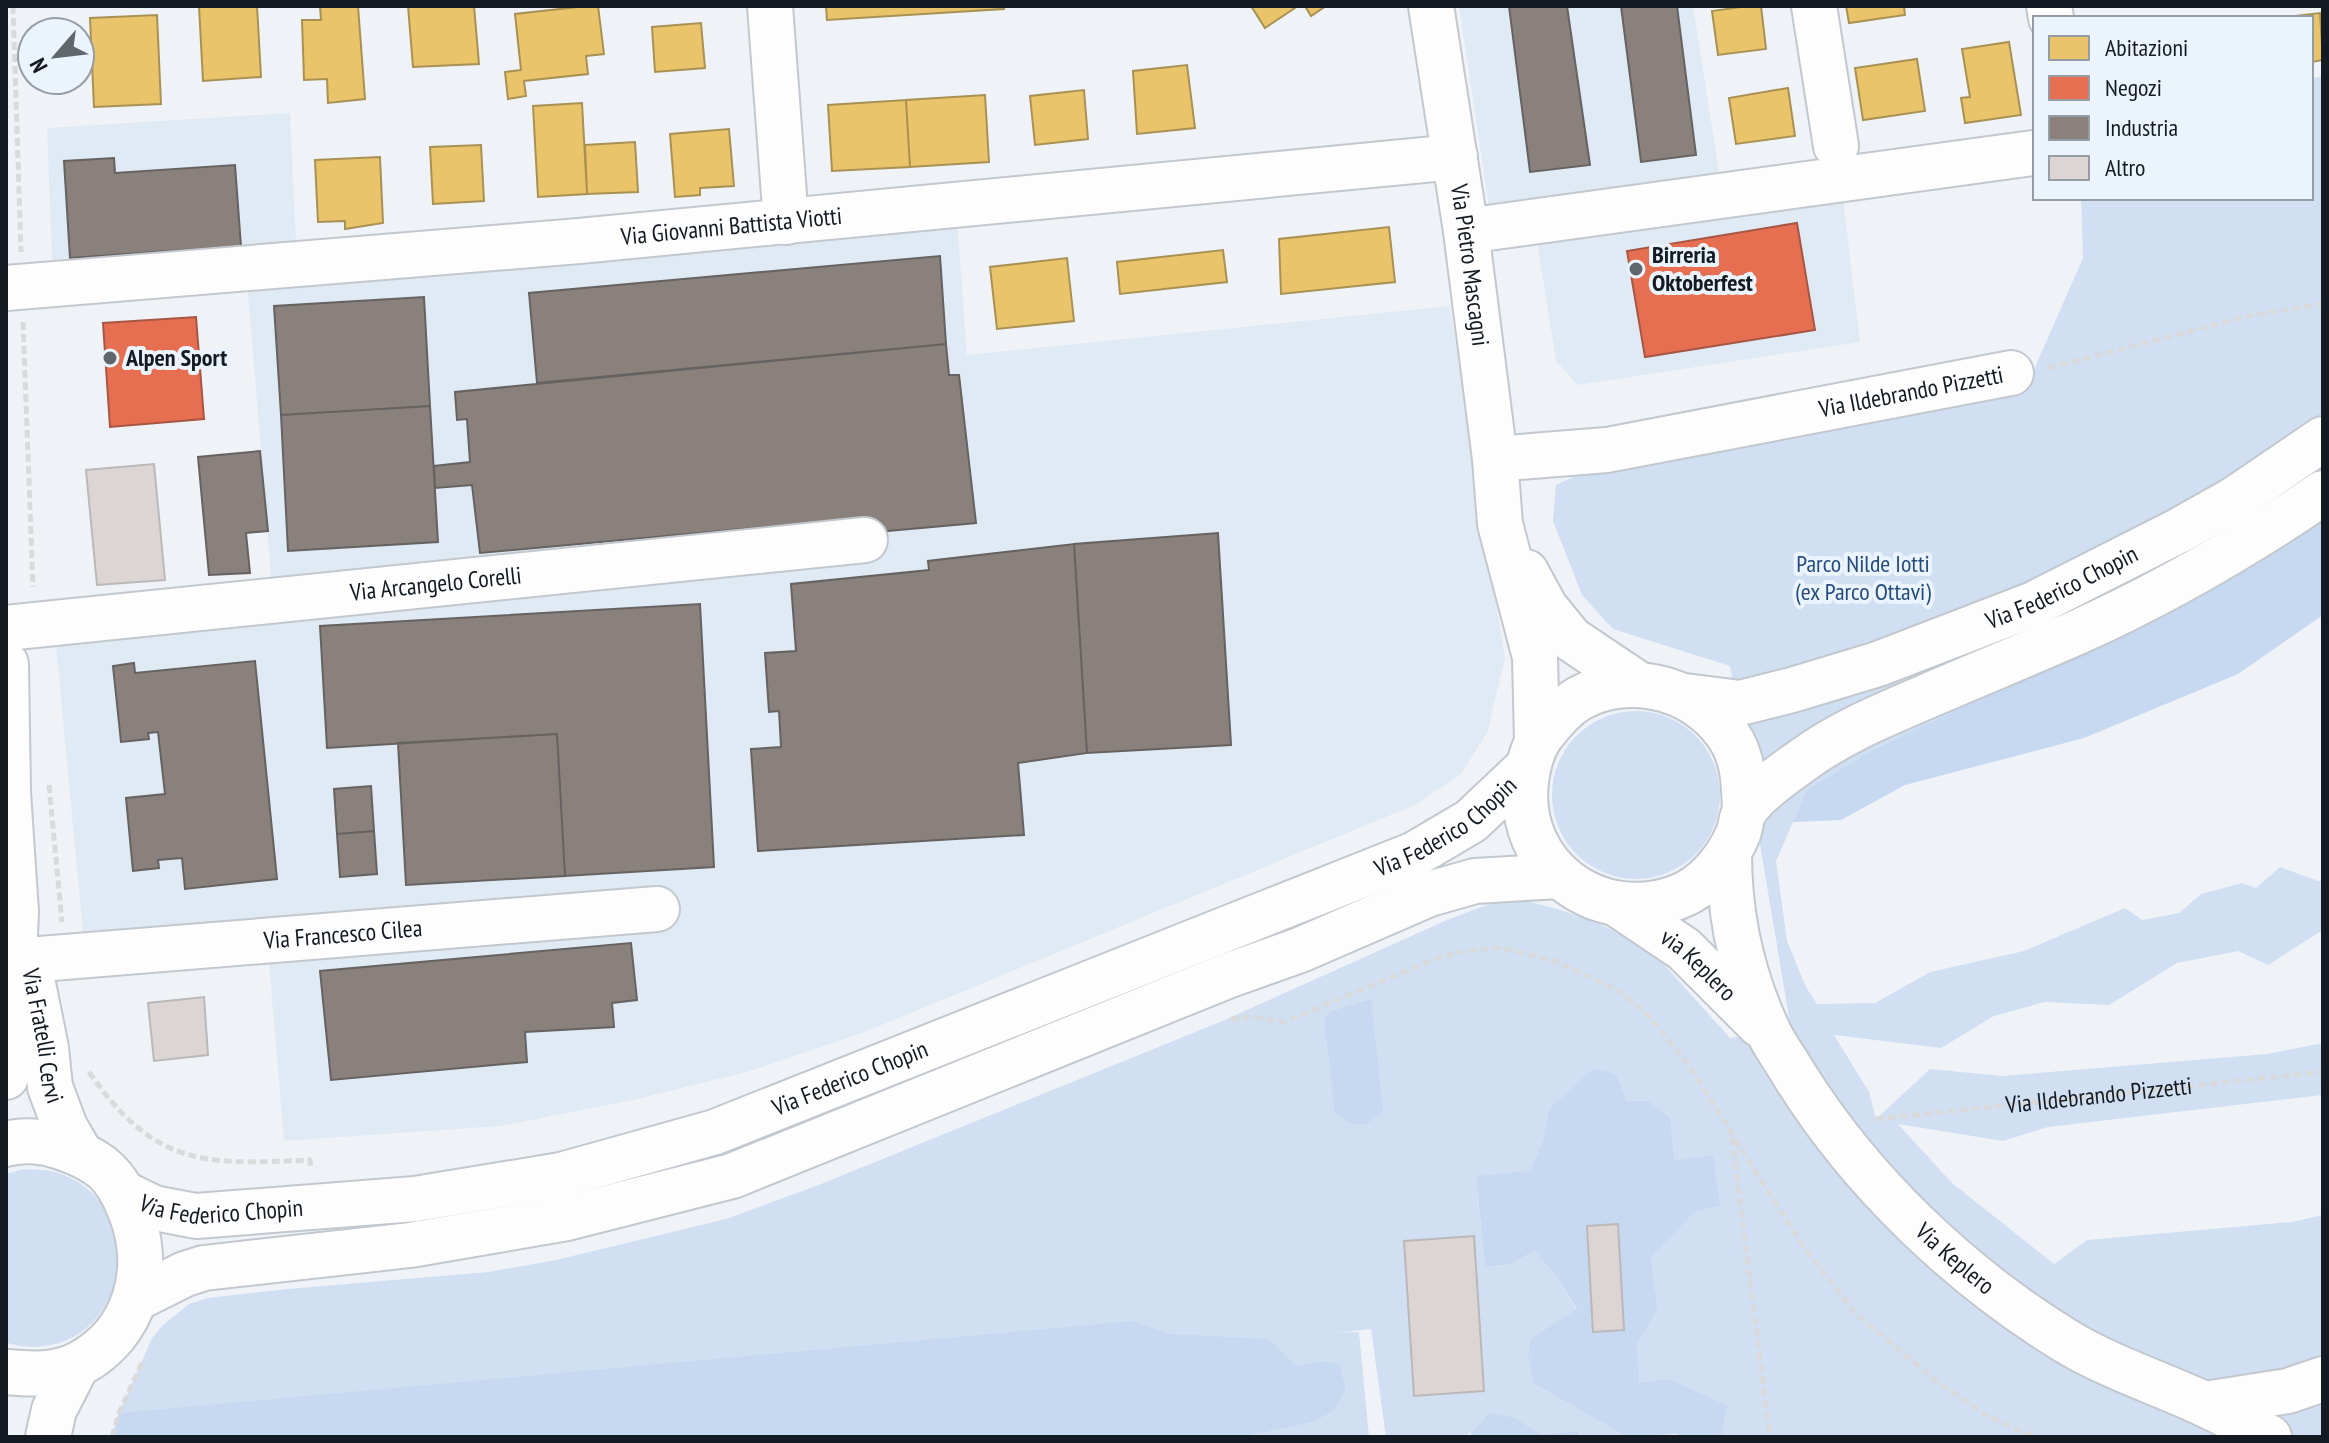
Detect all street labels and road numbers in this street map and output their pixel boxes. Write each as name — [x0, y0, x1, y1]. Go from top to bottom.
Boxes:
street label: Via Pietro Mascagni — [1444, 181, 1496, 348]
street label: Via Giovanni Battista Viotti — [618, 200, 843, 252]
street label: Via Ildebrando Pizzetti — [1815, 359, 2006, 424]
street label: Via Federico Chopin — [1980, 538, 2143, 636]
street label: Via Arcangelo Corelli — [348, 559, 523, 608]
street label: Via Federico Chopin — [1369, 770, 1523, 884]
street label: Via Francesco Cilea — [262, 912, 423, 956]
street label: via Keplero — [1655, 922, 1743, 1008]
street label: Via Fratelli Cervi — [15, 965, 71, 1108]
street label: Via Federico Chopin — [767, 1033, 932, 1123]
street label: Via Ildebrando Pizzetti — [2003, 1070, 2193, 1120]
street label: Via Federico Chopin — [133, 1187, 304, 1231]
street label: Via Keplero — [1908, 1215, 2001, 1301]

